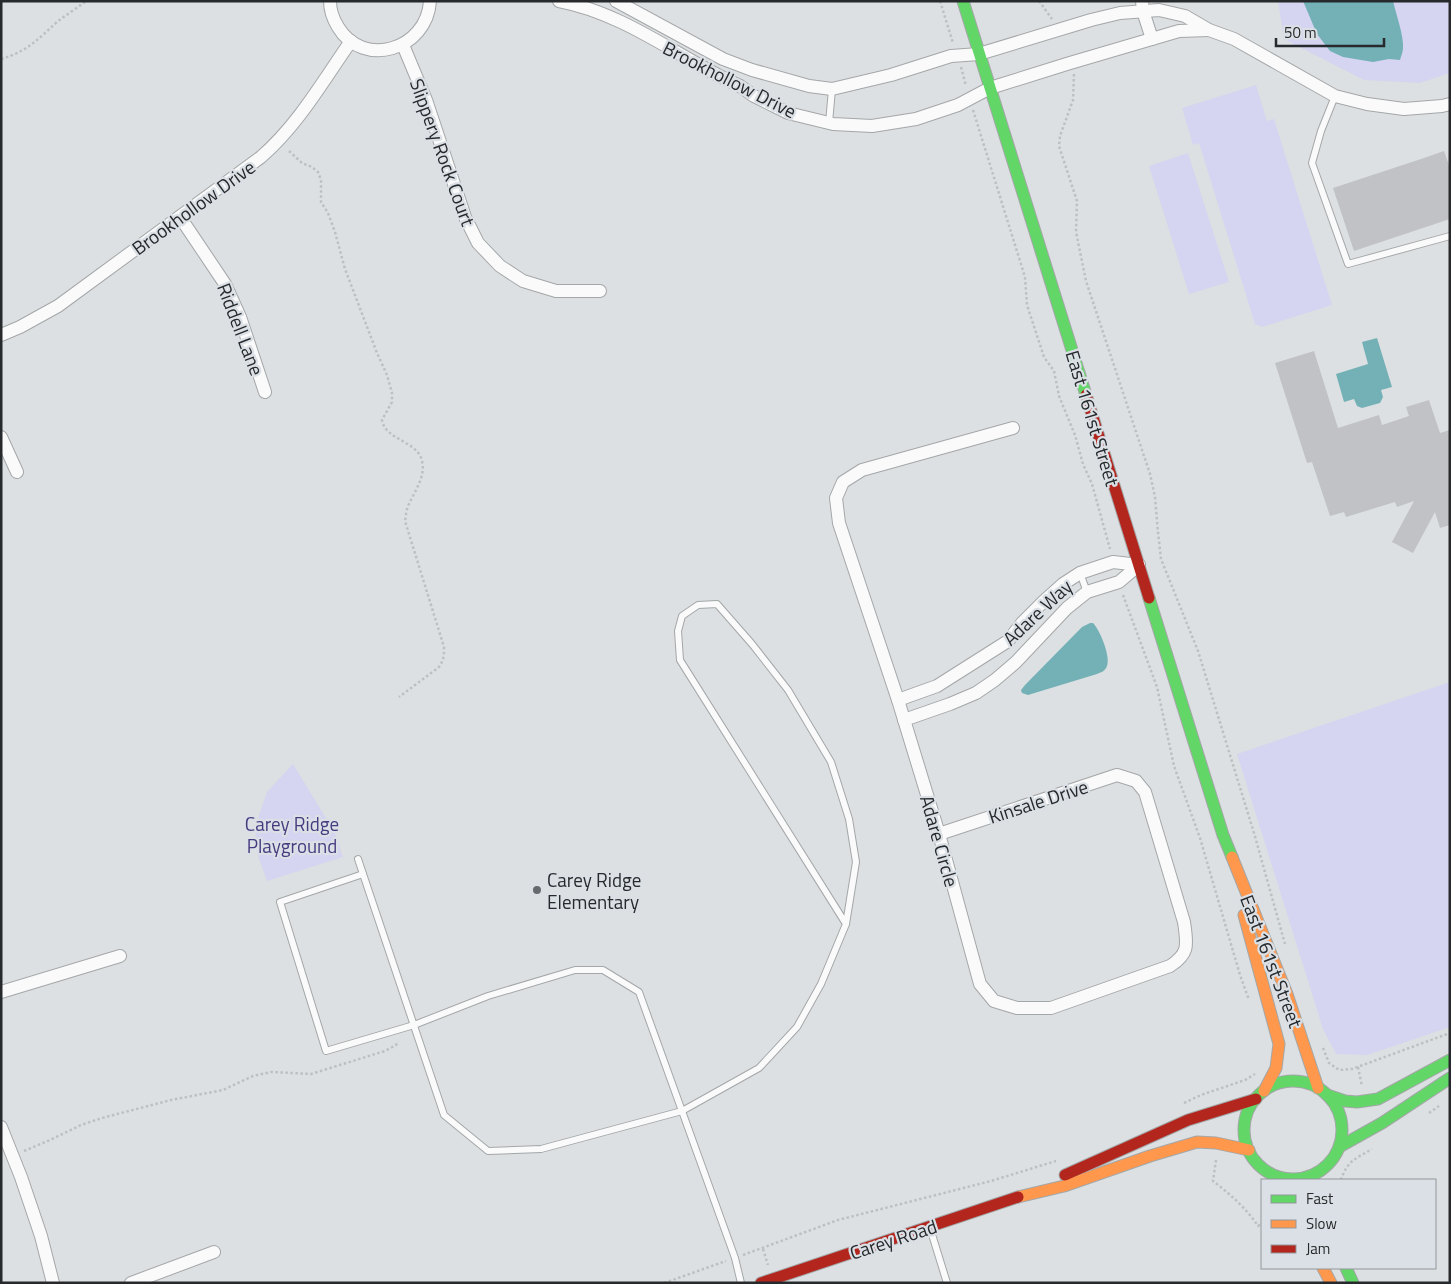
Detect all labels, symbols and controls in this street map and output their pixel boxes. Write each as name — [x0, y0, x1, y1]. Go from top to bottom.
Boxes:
scale bar — [1276, 15, 1384, 47]
text: 50 m — [1284, 21, 1317, 44]
street label: Brookhollow Drive — [658, 33, 802, 125]
street label: Slippery Rock Court — [403, 74, 483, 230]
street label: Brookhollow Drive — [125, 152, 261, 262]
street label: Riddell Lane — [210, 279, 272, 379]
street label: East 161st Street — [1059, 347, 1127, 490]
street label: Adare Way — [996, 572, 1078, 652]
street label: Kinsale Drive — [984, 771, 1092, 831]
street label: Adare Circle — [913, 792, 967, 890]
park label: Carey Ridge Playground — [245, 809, 339, 860]
place label: Carey Ridge Elementary — [547, 865, 641, 916]
marker: Carey Ridge Elementary — [531, 884, 543, 896]
street label: East 161st Street — [1233, 890, 1311, 1032]
legend — [1261, 1179, 1436, 1269]
text: Fast — [1306, 1187, 1334, 1210]
street label: Carey Road — [846, 1211, 940, 1267]
text: Slow — [1306, 1212, 1337, 1235]
text: Jam — [1306, 1237, 1330, 1260]

